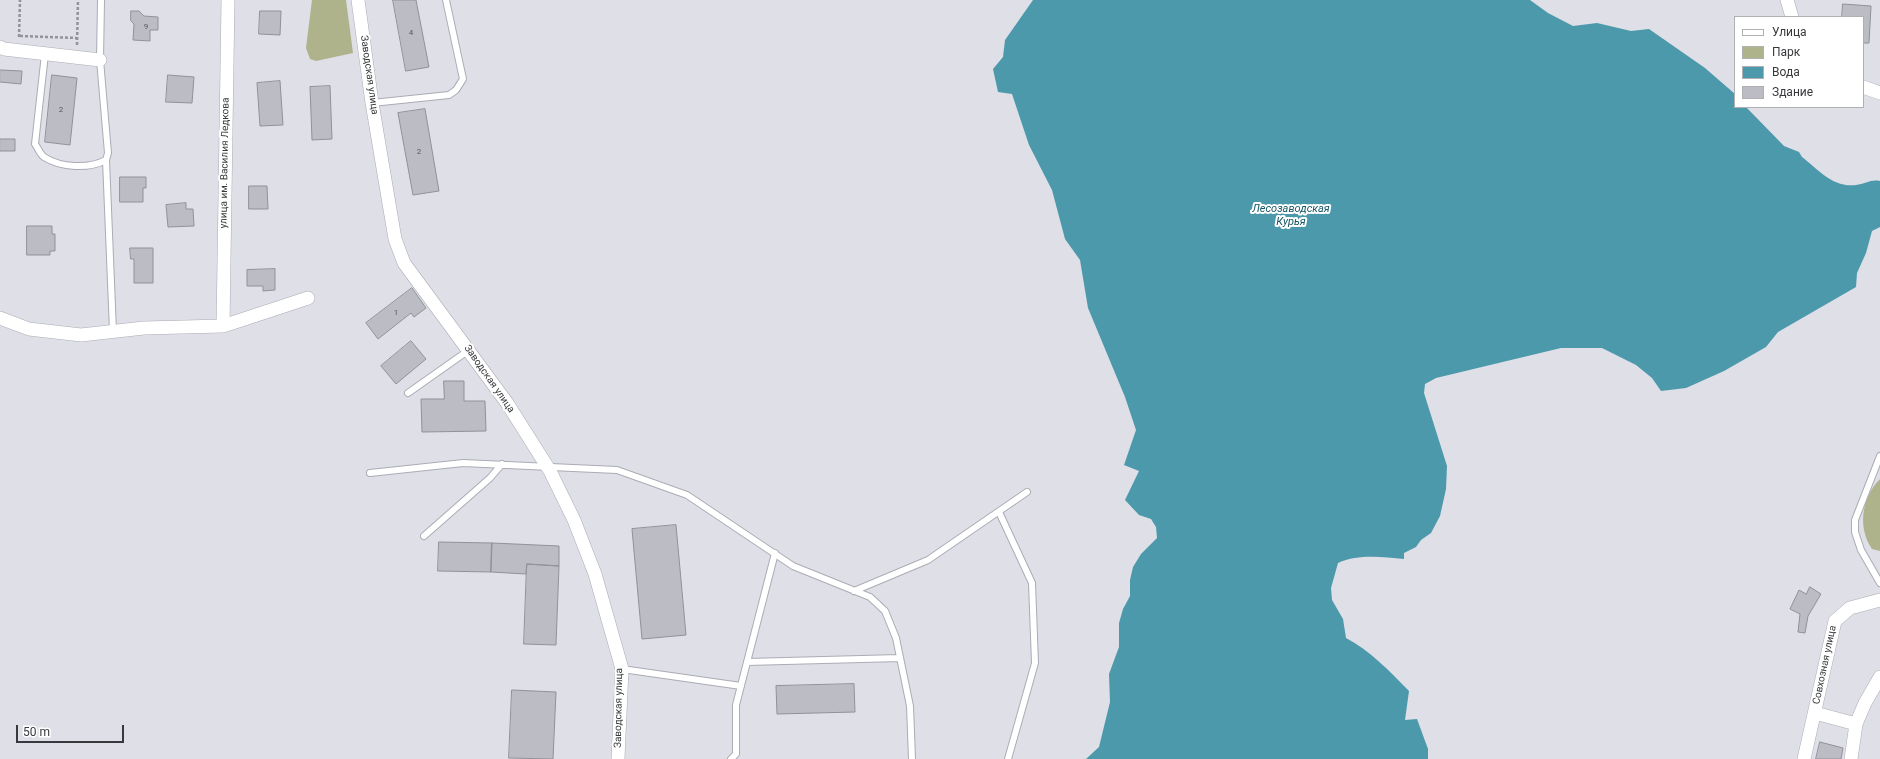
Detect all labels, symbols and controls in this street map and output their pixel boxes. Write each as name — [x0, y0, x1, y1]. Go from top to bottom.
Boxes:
legend — [1734, 16, 1864, 108]
house number: 9 — [144, 22, 148, 32]
text: Улица — [1772, 25, 1807, 39]
house number: 4 — [409, 28, 413, 38]
street label: Заводская улица — [357, 35, 381, 115]
text: Парк — [1772, 45, 1800, 59]
text: Вода — [1772, 65, 1800, 79]
text: Здание — [1772, 85, 1813, 99]
street label: улица им. Василия Ледкова — [218, 97, 232, 229]
house number: 2 — [59, 105, 63, 115]
house number: 2 — [417, 147, 421, 157]
water label: Лесозаводская Курья — [1252, 202, 1330, 228]
house number: 1 — [394, 308, 398, 318]
street label: Заводская улица — [461, 343, 517, 415]
street label: Совхозная улица — [1811, 625, 1839, 705]
street label: Заводская улица — [612, 668, 626, 748]
scale bar — [18, 717, 126, 743]
text: 50 m — [23, 725, 50, 739]

